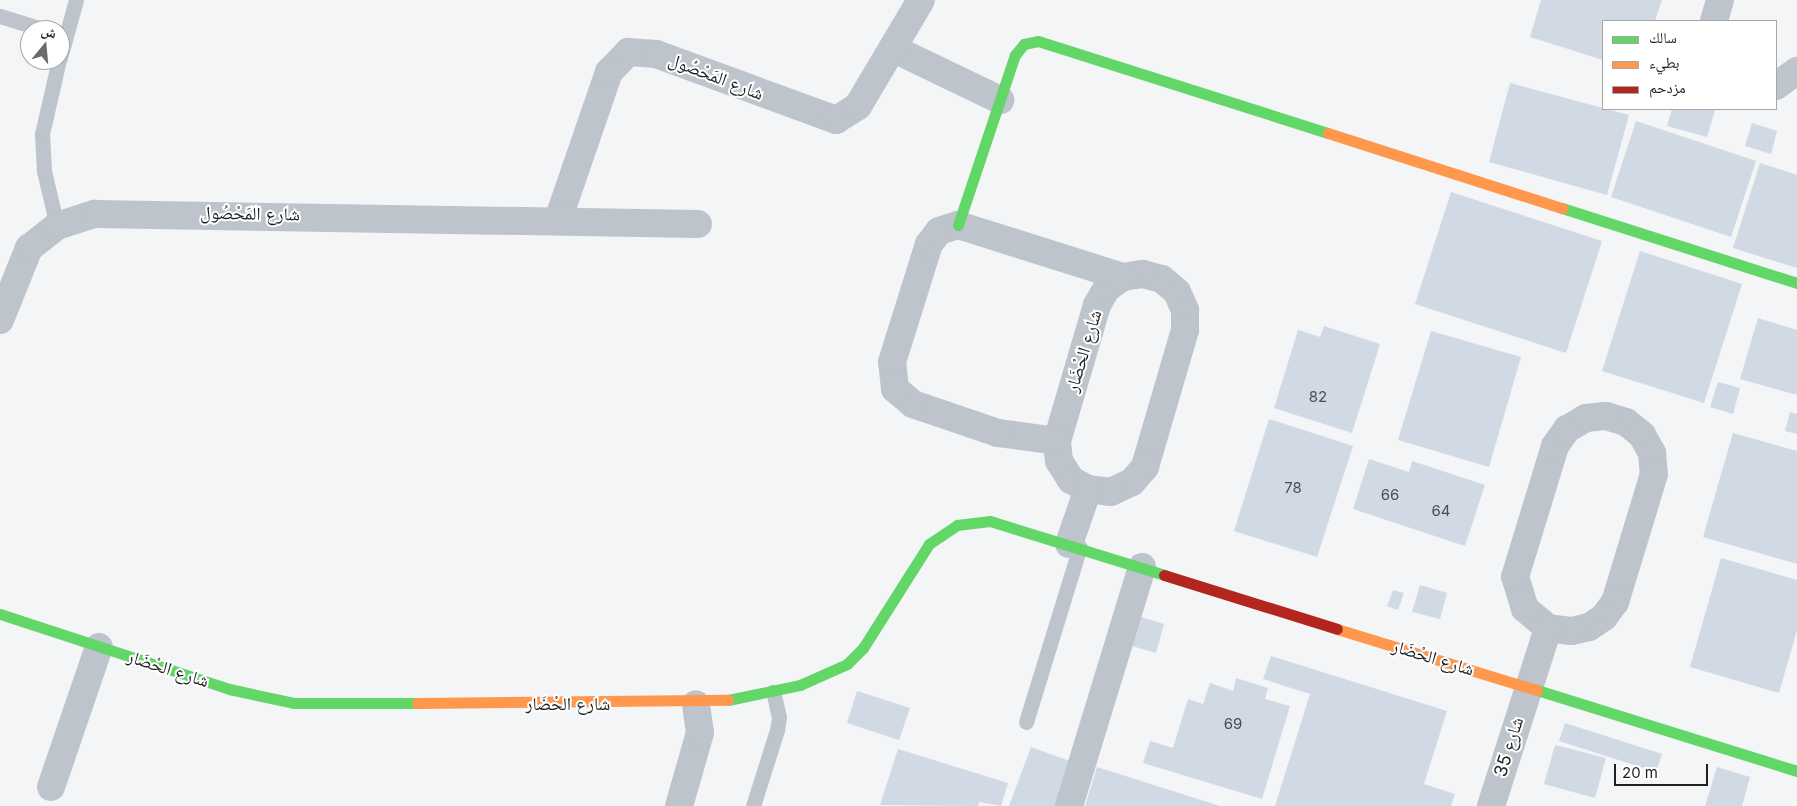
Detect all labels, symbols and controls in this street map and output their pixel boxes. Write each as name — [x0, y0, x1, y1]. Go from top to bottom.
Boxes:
north arrow — [20, 20, 70, 70]
legend — [1602, 20, 1777, 110]
text: ش — [40, 21, 59, 41]
text: سالك — [1649, 28, 1677, 47]
street label: شارع المَحْصُول — [665, 49, 767, 105]
text: بطيء — [1649, 53, 1679, 72]
text: مزدحم — [1649, 78, 1686, 97]
street label: شارع المَحْصُول — [200, 202, 300, 226]
street label: شارع الحْضَار — [1061, 307, 1107, 395]
house number: 82 — [1309, 388, 1327, 406]
house number: 78 — [1284, 479, 1302, 497]
house number: 66 — [1381, 486, 1399, 504]
house number: 64 — [1432, 502, 1450, 520]
street label: شارع الحْضَار — [1389, 635, 1477, 681]
street label: شارع الحْضَار — [124, 646, 212, 692]
street label: شارع الحْضَار — [526, 693, 610, 715]
house number: 69 — [1224, 715, 1242, 733]
street label: شارع 35 — [1490, 715, 1528, 779]
scale bar — [1617, 754, 1711, 786]
text: 20 m — [1622, 763, 1658, 782]

